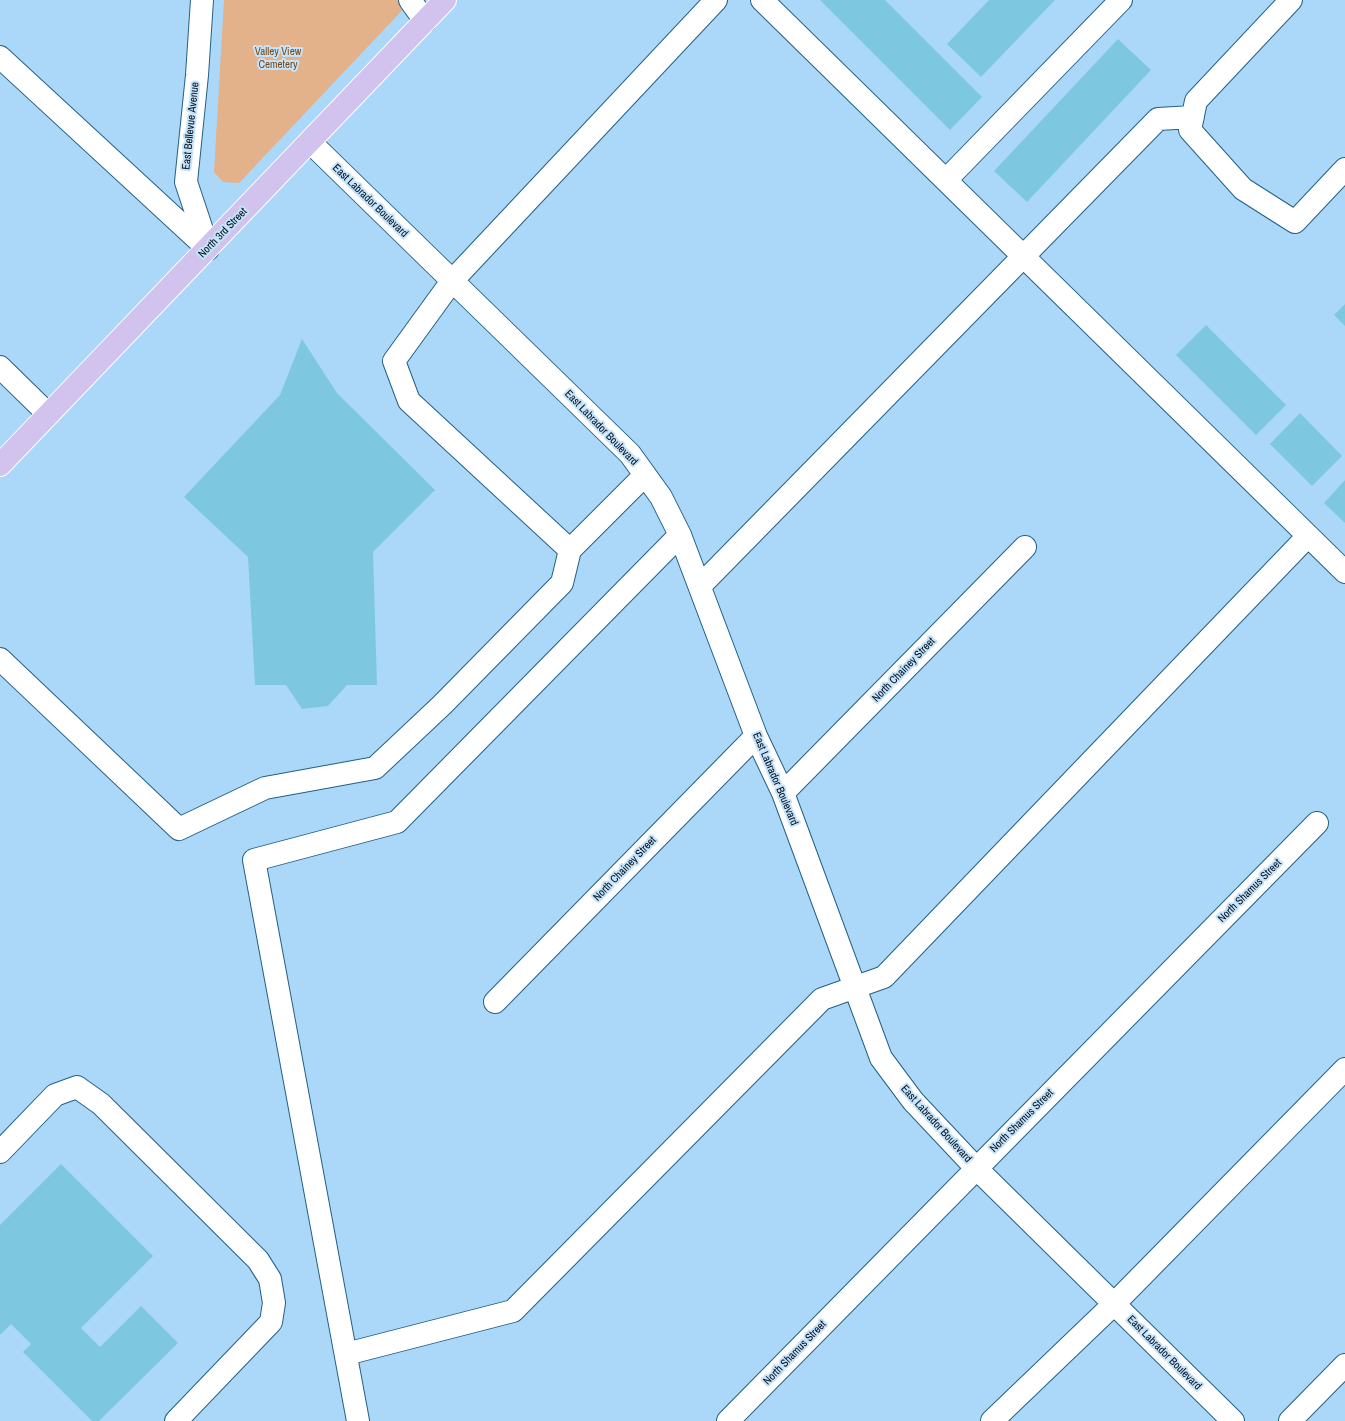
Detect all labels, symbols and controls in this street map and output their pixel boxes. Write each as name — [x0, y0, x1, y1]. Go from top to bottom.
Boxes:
park label: Valley View Cemetery — [255, 45, 301, 71]
street label: East Bellevue Avenue — [180, 82, 202, 170]
street label: East Labrador Boulevard — [330, 162, 410, 240]
street label: North 3rd Street — [196, 205, 250, 261]
street label: East Labrador Boulevard — [562, 388, 640, 468]
street label: North Chainey Street — [870, 635, 938, 705]
street label: East Labrador Boulevard — [749, 730, 801, 828]
street label: North Chainey Street — [591, 834, 659, 904]
street label: North Shamus Street — [1216, 857, 1284, 925]
street label: East Labrador Boulevard — [898, 1083, 974, 1165]
street label: North Shamus Street — [988, 1087, 1056, 1155]
street label: East Labrador Boulevard — [1124, 1313, 1204, 1393]
street label: North Shamus Street — [761, 1318, 829, 1388]

